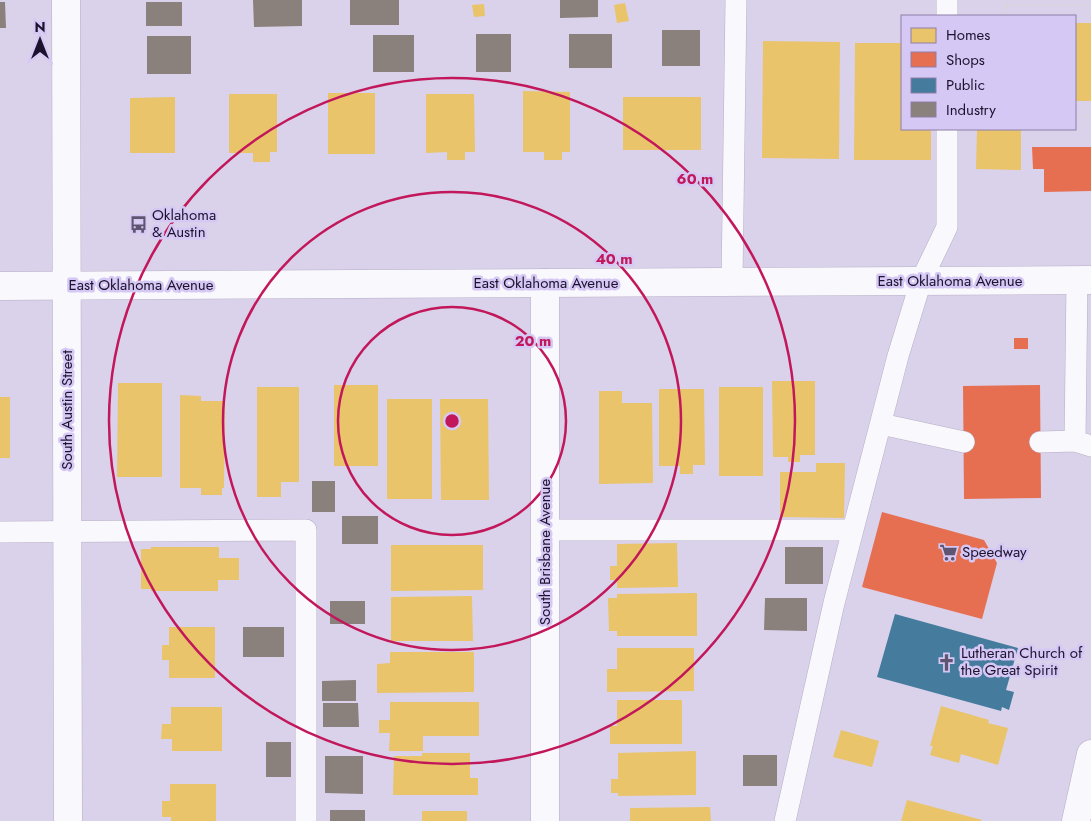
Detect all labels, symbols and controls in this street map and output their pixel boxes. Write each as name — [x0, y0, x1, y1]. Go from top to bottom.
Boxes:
north arrow — [15, 15, 65, 65]
legend — [901, 15, 1076, 130]
text: N — [34, 17, 46, 37]
text: Homes — [946, 24, 990, 46]
text: Shops — [946, 49, 985, 71]
text: Public — [946, 74, 985, 96]
text: Industry — [946, 99, 996, 121]
text: 60 m — [677, 168, 713, 190]
place label: Oklahoma & Austin — [152, 204, 216, 243]
bus stop icon: Oklahoma & Austin — [128, 214, 148, 234]
text: 40 m — [595, 248, 633, 270]
street label: East Oklahoma Avenue — [878, 270, 1023, 292]
street label: East Oklahoma Avenue — [474, 272, 619, 294]
street label: East Oklahoma Avenue — [69, 274, 214, 296]
text: 20 m — [515, 330, 551, 352]
street label: South Austin Street — [56, 350, 78, 470]
centre of rings — [443, 412, 461, 430]
street label: South Brisbane Avenue — [534, 479, 556, 625]
place label: Speedway — [962, 541, 1027, 563]
supermarket icon: Speedway — [938, 542, 958, 562]
place label: Lutheran Church of the Great Spirit — [961, 642, 1083, 681]
church icon: Lutheran Church of the Great Spirit — [937, 652, 957, 672]

